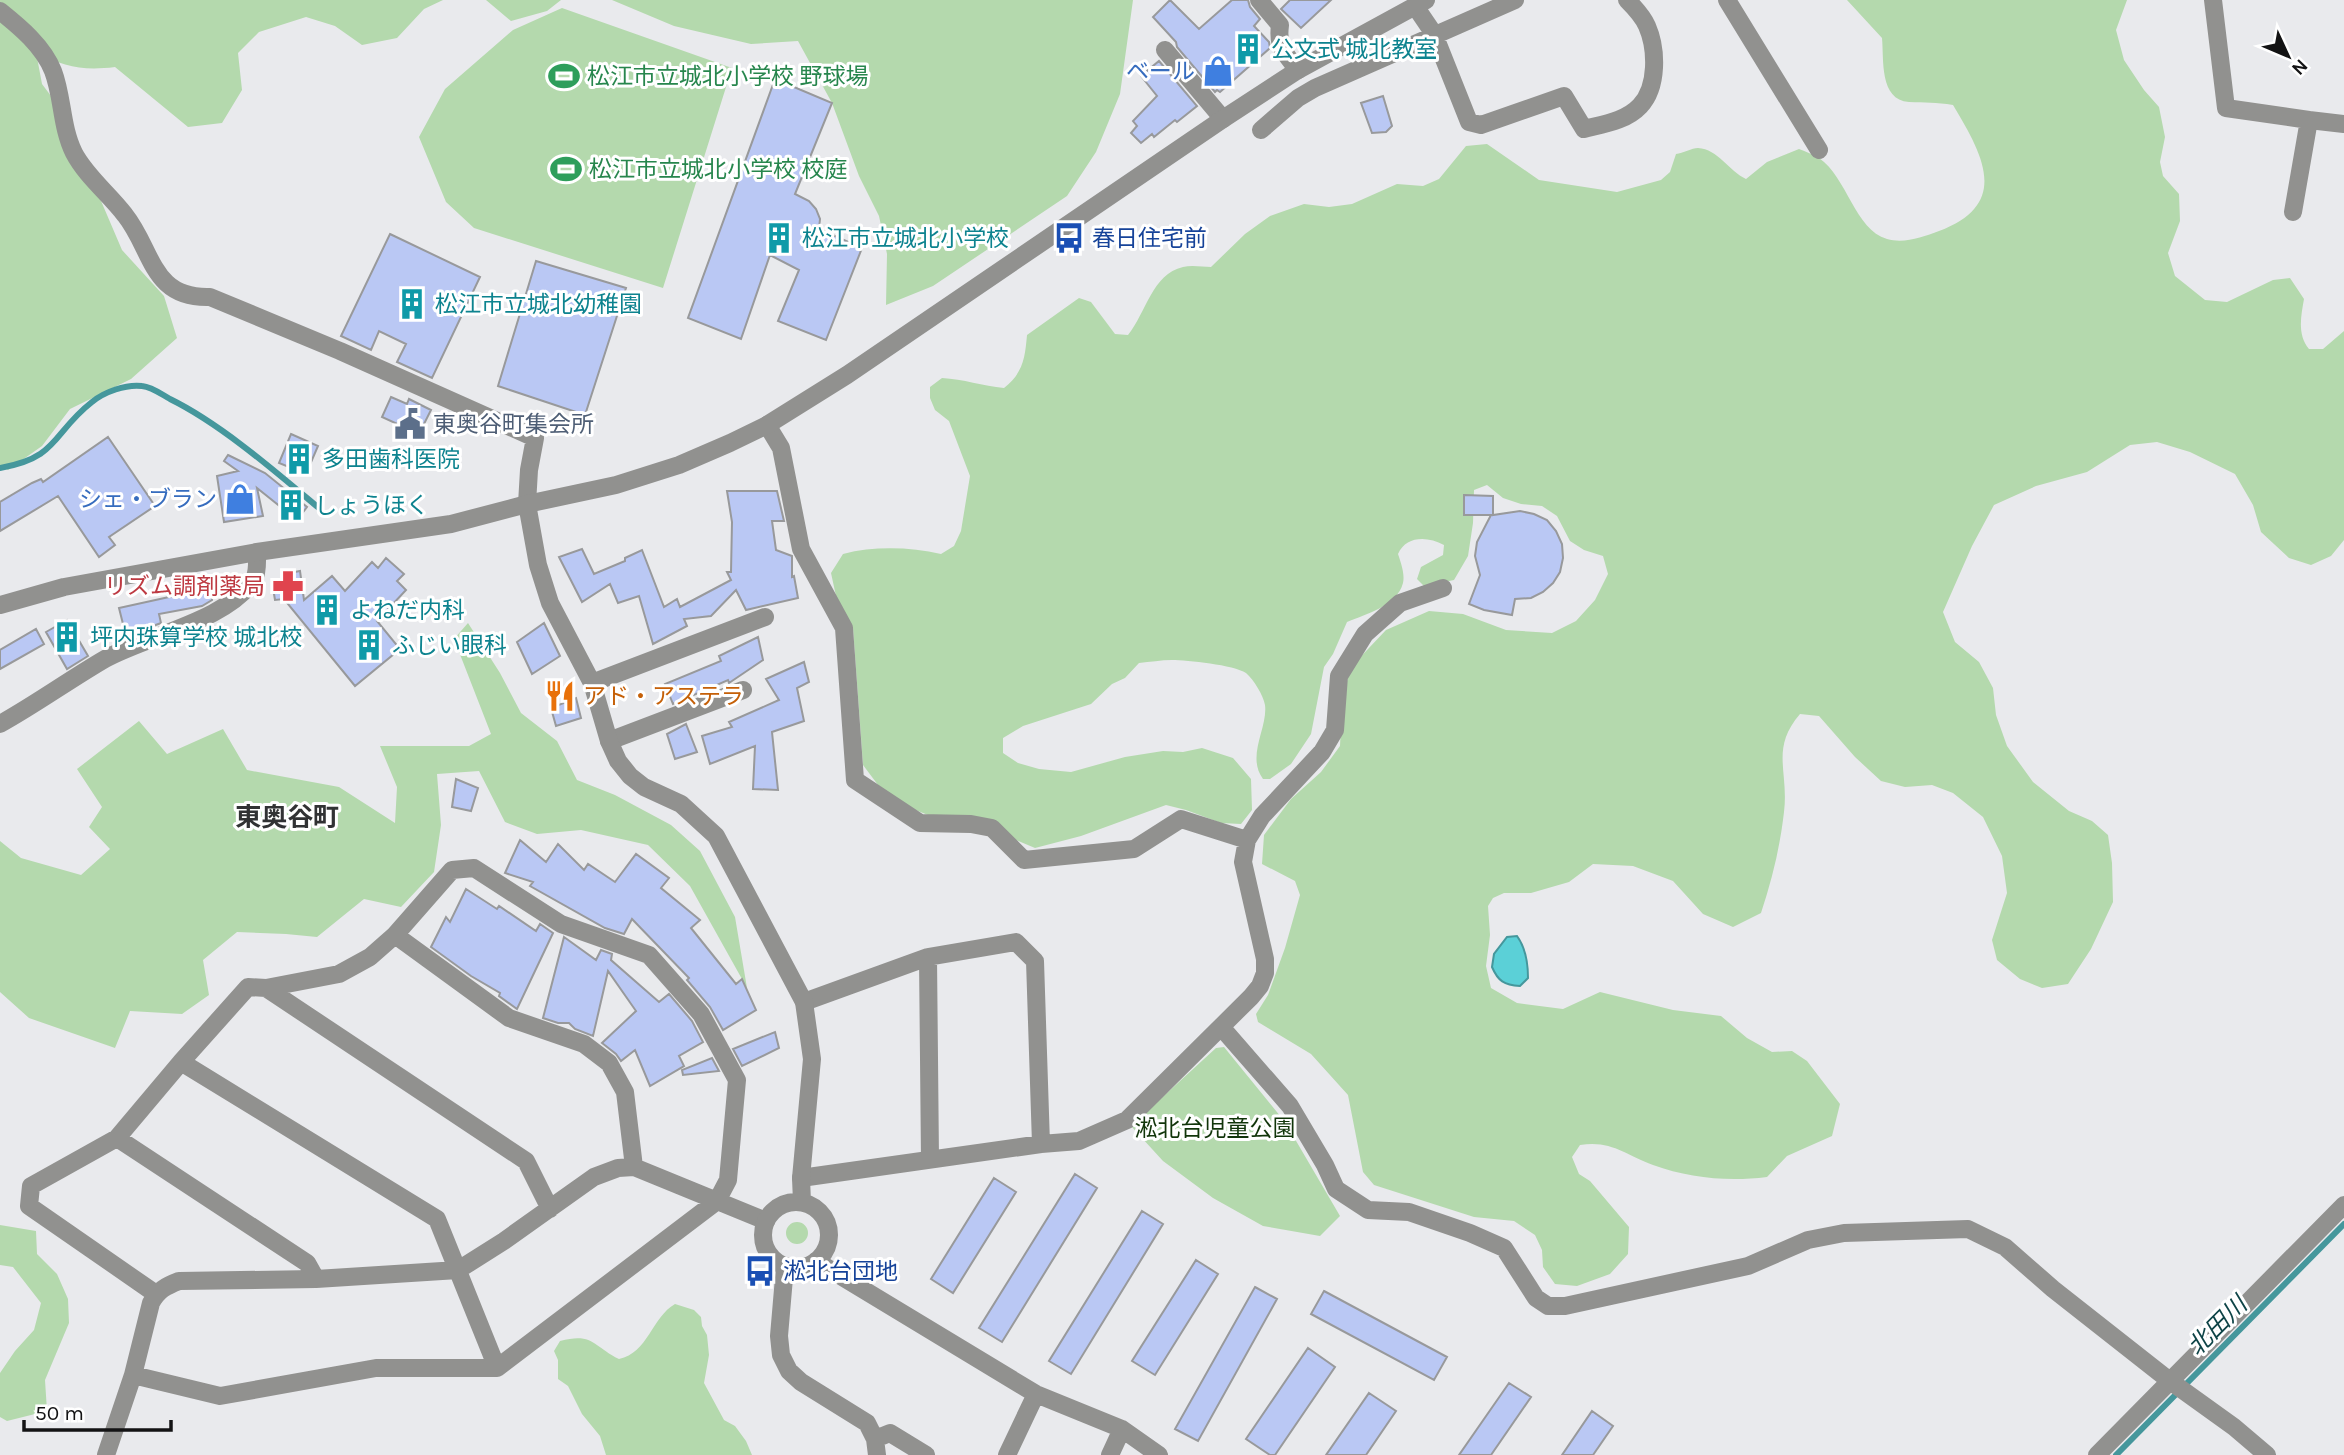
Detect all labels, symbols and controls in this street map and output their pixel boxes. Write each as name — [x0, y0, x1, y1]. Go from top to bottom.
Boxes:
north arrow — [2253, 21, 2323, 91]
building icon: 公文式 城北教室 — [1231, 32, 1265, 66]
place label: 公文式 城北教室 — [1271, 36, 1437, 63]
shop icon: ベール — [1201, 54, 1235, 88]
text: N — [2287, 55, 2312, 80]
place label: ベール — [1126, 58, 1195, 85]
sports icon: 松江市立城北小学校 野球場 — [547, 59, 581, 93]
place label: 松江市立城北小学校 野球場 — [587, 63, 868, 90]
sports icon: 松江市立城北小学校 校庭 — [549, 152, 583, 186]
place label: 松江市立城北小学校 校庭 — [589, 156, 847, 183]
building icon: 松江市立城北小学校 — [762, 221, 796, 255]
bus stop icon: 春日住宅前 — [1052, 221, 1086, 255]
place label: 松江市立城北小学校 — [802, 225, 1009, 252]
place label: 春日住宅前 — [1092, 225, 1207, 252]
building icon: 松江市立城北幼稚園 — [395, 287, 429, 321]
place label: 松江市立城北幼稚園 — [435, 291, 642, 318]
public building icon: 東奥谷町集会所 — [393, 407, 427, 441]
place label: 東奥谷町集会所 — [433, 411, 594, 438]
building icon: 多田歯科医院 — [282, 442, 316, 476]
place label: 多田歯科医院 — [322, 446, 460, 473]
shop icon: シェ・ブラン — [223, 482, 257, 516]
place label: シェ・ブラン — [79, 486, 217, 513]
building icon: しょうほく — [274, 488, 308, 522]
place label: しょうほく — [314, 492, 429, 519]
pharmacy icon: リズム調剤薬局 — [271, 569, 305, 603]
place label: リズム調剤薬局 — [104, 573, 265, 600]
building icon: よねだ内科 — [310, 593, 344, 627]
place label: よねだ内科 — [350, 597, 465, 624]
building icon: 坪内珠算学校 城北校 — [50, 620, 84, 654]
place label: 坪内珠算学校 城北校 — [90, 624, 302, 651]
building icon: ふじい眼科 — [352, 628, 386, 662]
place label: ふじい眼科 — [392, 632, 507, 659]
restaurant icon: アド・アステラ — [543, 679, 577, 713]
place label: アド・アステラ — [583, 683, 744, 710]
district label: 東奥谷町 — [235, 802, 339, 833]
park label: 淞北台児童公園 — [1135, 1115, 1296, 1142]
bus stop icon: 淞北台団地 — [743, 1254, 777, 1288]
place label: 淞北台団地 — [783, 1258, 898, 1285]
water label: 北田川 — [2182, 1289, 2254, 1361]
scale bar — [24, 1388, 172, 1432]
text: 50 m — [35, 1401, 84, 1425]

